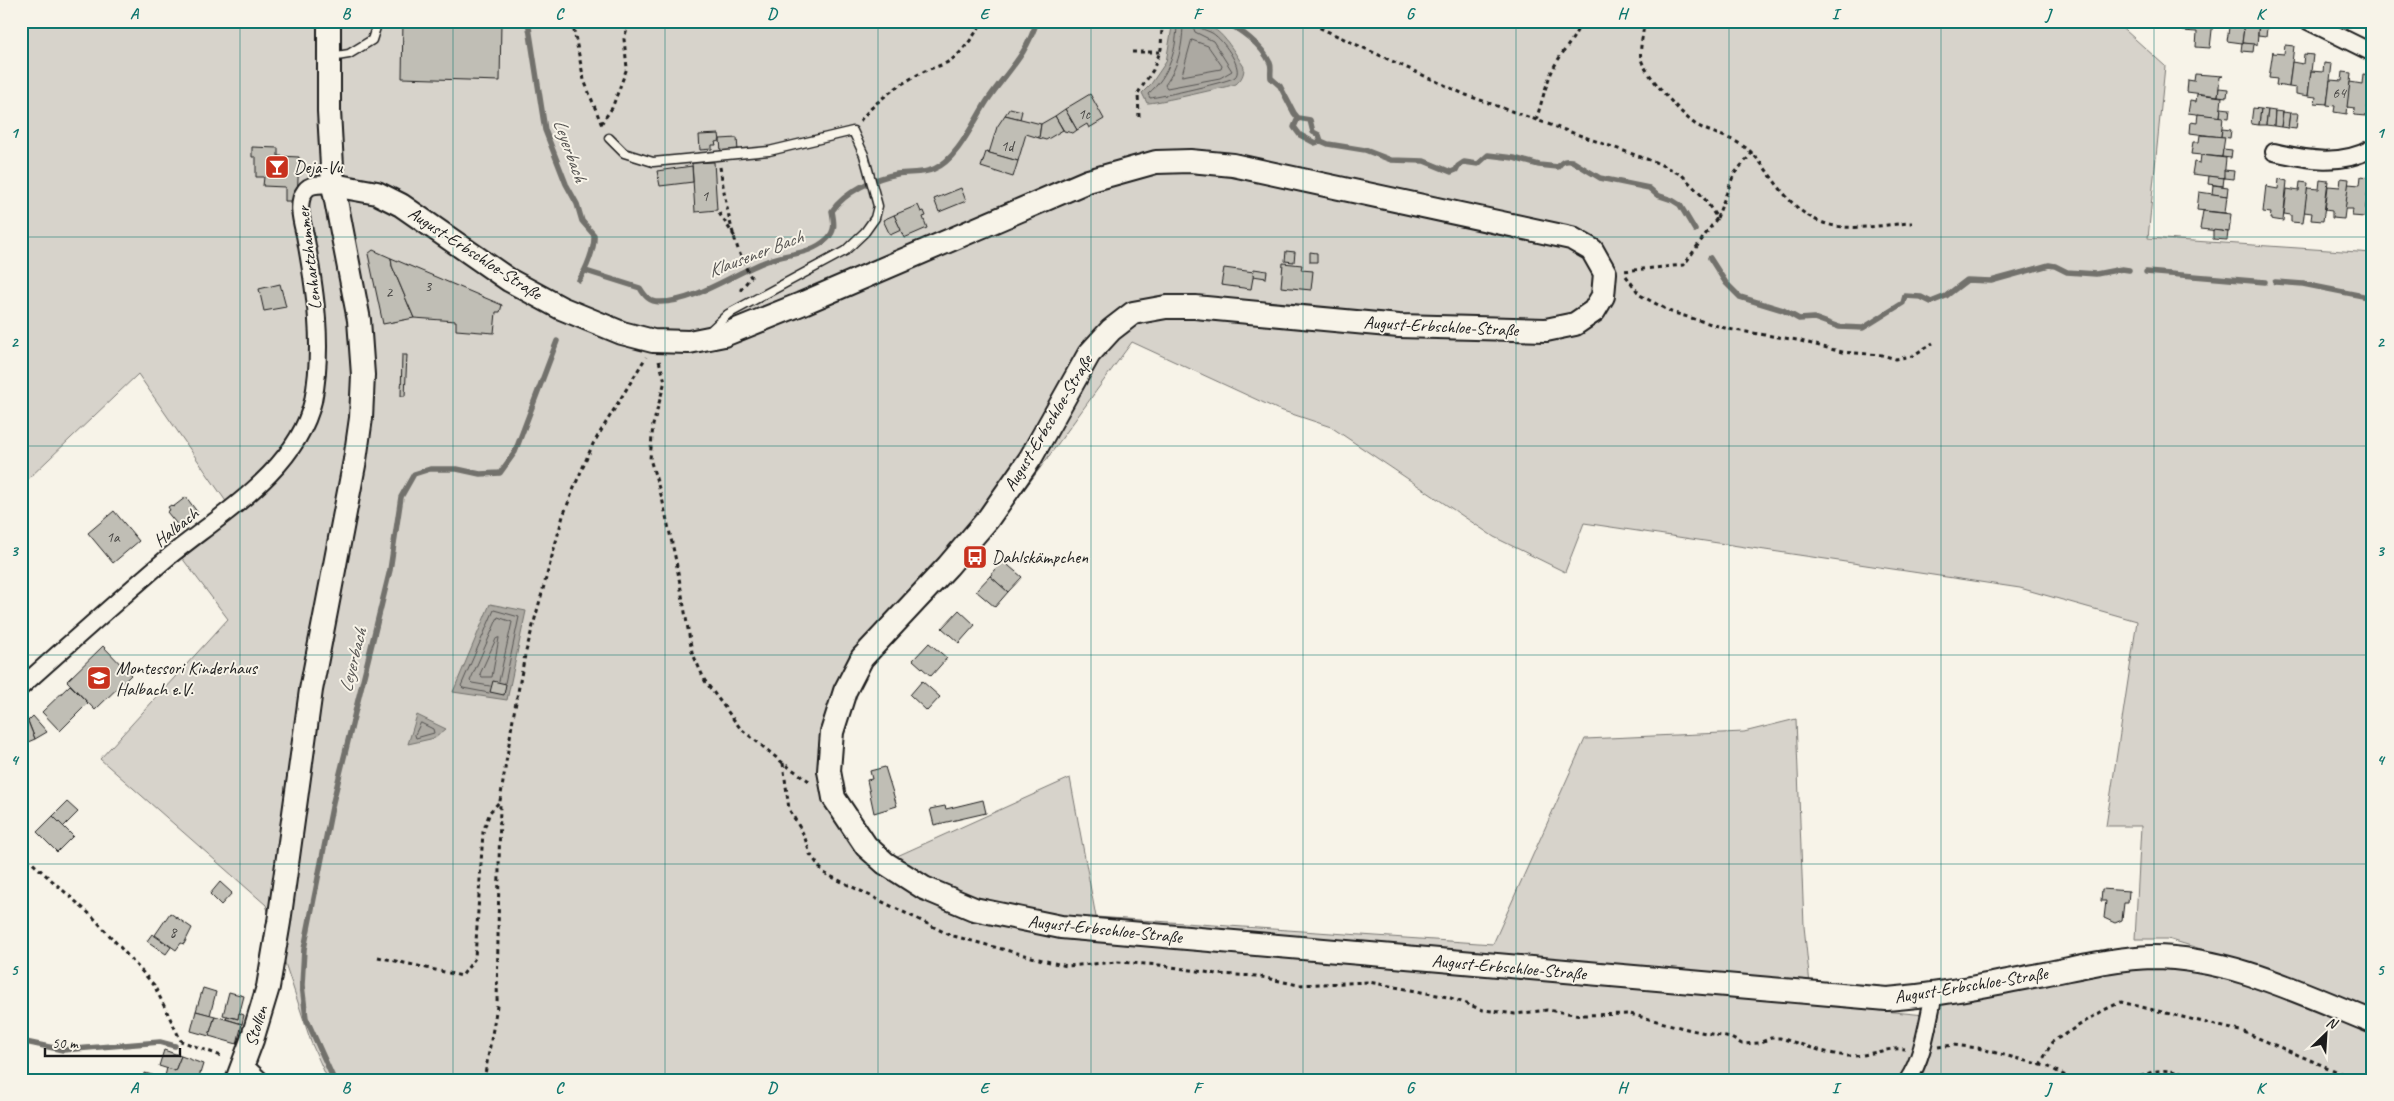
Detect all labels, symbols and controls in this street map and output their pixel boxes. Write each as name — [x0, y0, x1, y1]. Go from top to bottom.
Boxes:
text: A — [130, 4, 140, 24]
text: B — [342, 4, 352, 24]
text: C — [555, 4, 565, 24]
text: D — [767, 4, 778, 24]
text: E — [980, 4, 991, 24]
text: F — [1193, 4, 1204, 24]
text: G — [1406, 4, 1416, 24]
text: H — [1617, 4, 1629, 24]
text: I — [1832, 4, 1842, 24]
text: J — [2044, 4, 2053, 24]
text: K — [2256, 4, 2268, 24]
house number: 64 — [2332, 84, 2347, 103]
house number: 1c — [1078, 105, 1091, 124]
water label: Leyerbach — [548, 116, 593, 186]
text: 1 — [10, 123, 19, 143]
text: 1 — [2376, 123, 2385, 143]
house number: 1d — [1001, 137, 1015, 156]
bar icon: Deja-Vu — [264, 154, 290, 180]
place label: Deja-Vu — [294, 156, 343, 178]
house number: 1 — [702, 187, 710, 206]
street label: August-Erbschloe-Straße — [404, 202, 547, 305]
street label: Lenhartzhammer — [292, 203, 326, 311]
water label: Klausener Bach — [704, 224, 808, 283]
house number: 3 — [425, 277, 433, 296]
house number: 2 — [386, 283, 394, 302]
street label: August-Erbschloe-Straße — [1363, 311, 1520, 341]
text: 2 — [10, 332, 19, 352]
text: 2 — [2376, 332, 2385, 352]
street label: August-Erbschloe-Straße — [999, 350, 1098, 495]
street label: Halbach — [149, 502, 204, 551]
house number: 1a — [106, 528, 121, 547]
text: 3 — [10, 541, 19, 561]
text: 3 — [2376, 541, 2385, 561]
bus stop icon: Dahlskämpchen — [962, 544, 988, 570]
place label: Dahlskämpchen — [992, 546, 1089, 568]
water label: Leyerbach — [333, 624, 373, 695]
place label: Montessori Kinderhaus Halbach e.V. — [116, 657, 259, 700]
school or university icon: Montessori Kinderhaus Halbach e.V. — [86, 665, 112, 691]
text: 4 — [10, 750, 19, 770]
text: 4 — [2376, 750, 2385, 770]
street label: August-Erbschloe-Straße — [1027, 910, 1184, 948]
house number: 8 — [170, 923, 178, 942]
street label: August-Erbschloe-Straße — [1431, 949, 1588, 985]
text: 5 — [11, 960, 20, 980]
text: 5 — [2377, 960, 2386, 980]
street label: August-Erbschloe-Straße — [1893, 962, 2050, 1008]
street label: Stollen — [239, 1002, 273, 1049]
north arrow — [2302, 1008, 2352, 1058]
text: N — [2324, 1013, 2341, 1033]
scale bar — [45, 1026, 180, 1058]
text: 50 m — [52, 1034, 79, 1053]
text: A — [130, 1078, 140, 1098]
text: B — [342, 1078, 352, 1098]
text: C — [555, 1078, 565, 1098]
text: D — [767, 1078, 778, 1098]
text: E — [980, 1078, 991, 1098]
text: F — [1193, 1078, 1204, 1098]
text: G — [1406, 1078, 1416, 1098]
text: H — [1617, 1078, 1629, 1098]
text: I — [1832, 1078, 1842, 1098]
text: J — [2044, 1078, 2053, 1098]
text: K — [2256, 1078, 2268, 1098]

